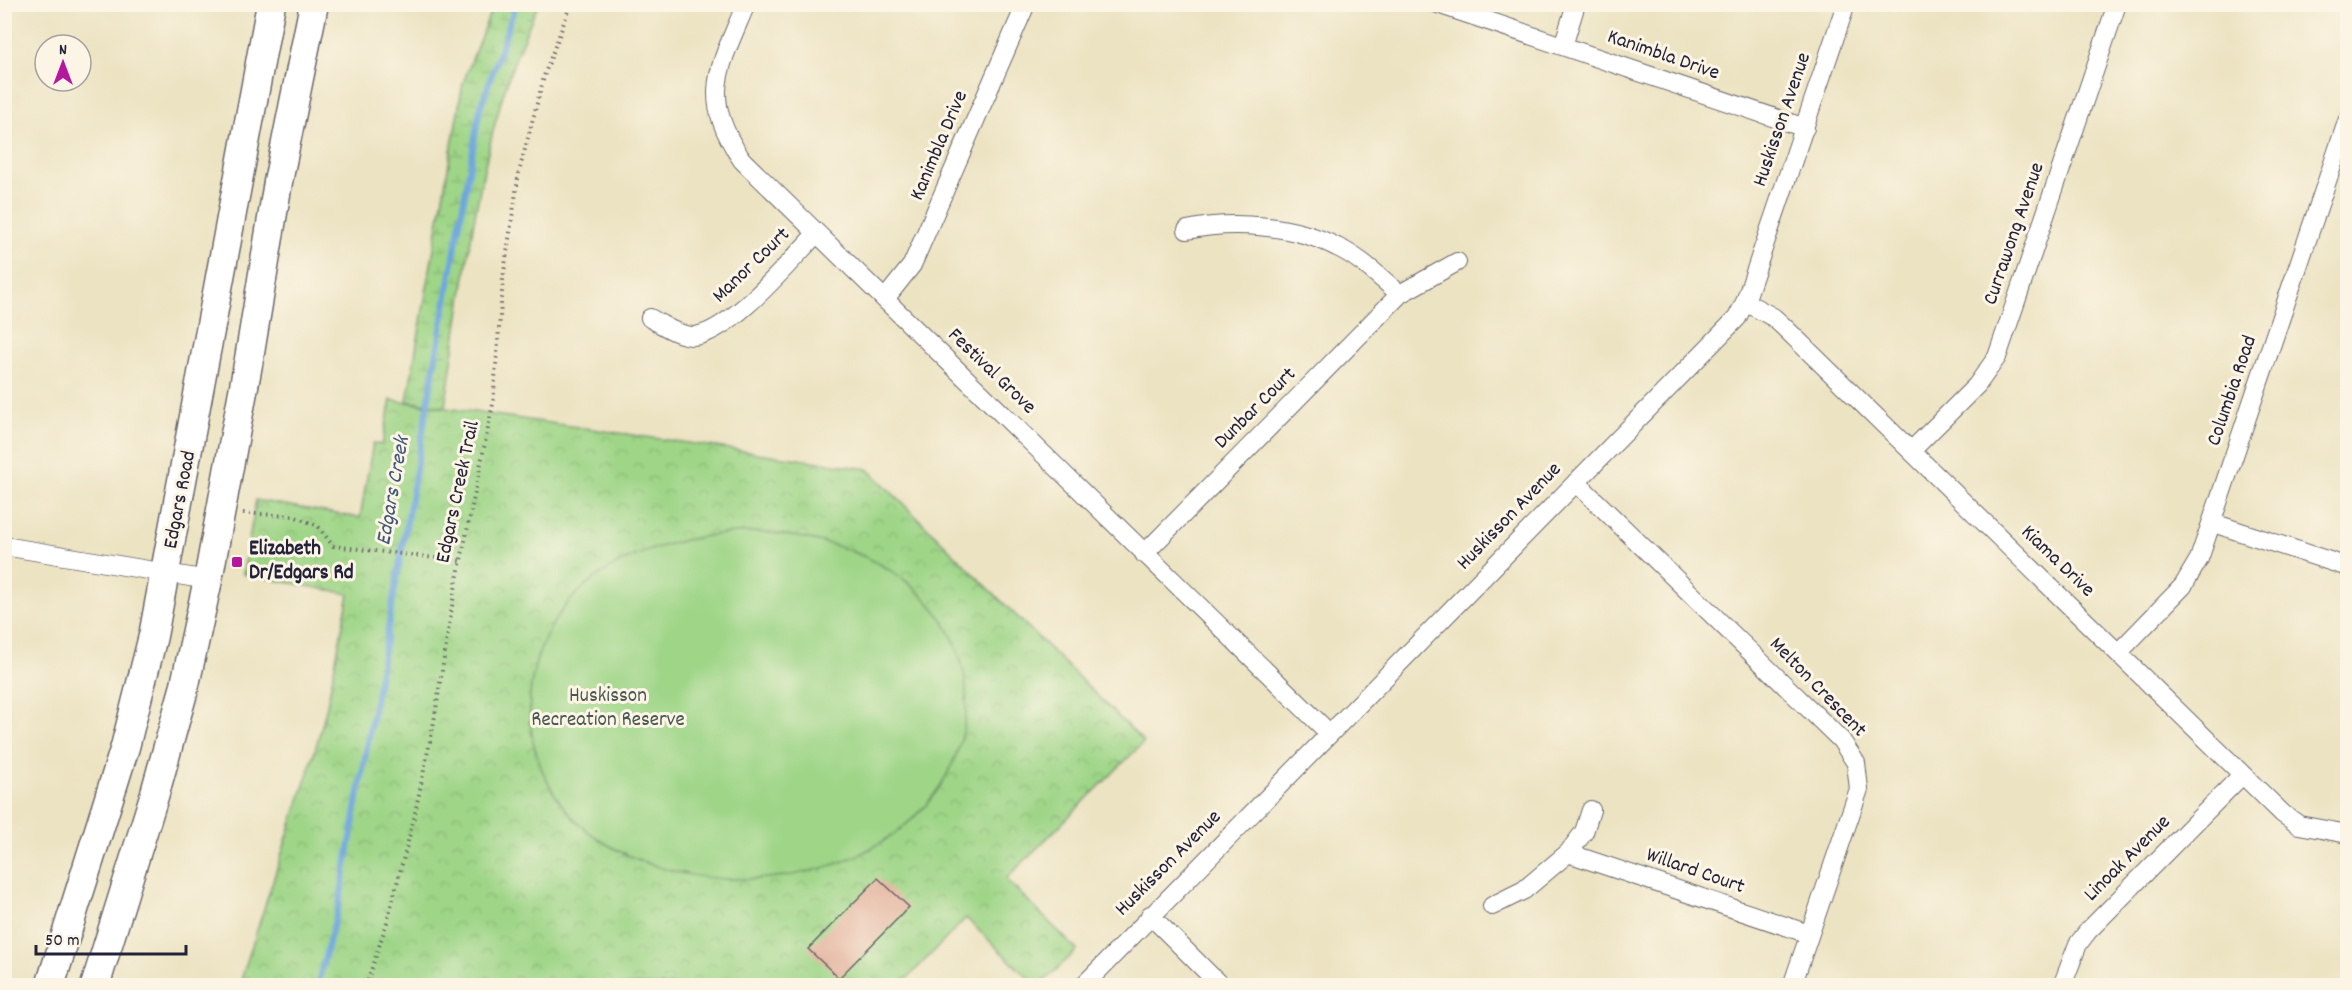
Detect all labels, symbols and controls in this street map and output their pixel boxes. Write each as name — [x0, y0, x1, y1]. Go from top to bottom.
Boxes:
street label: Kanimbla Drive — [1603, 23, 1723, 89]
north arrow — [33, 33, 93, 93]
text: N — [59, 39, 67, 62]
street label: Huskisson Avenue — [1746, 49, 1820, 191]
street label: Kanimbla Drive — [903, 86, 977, 206]
street label: Currawong Avenue — [1977, 159, 2053, 309]
street label: Manor Court — [706, 221, 798, 311]
street label: Festival Grove — [940, 322, 1042, 422]
street label: Columbia Road — [2200, 332, 2266, 450]
street label: Dunbar Court — [1208, 361, 1304, 457]
street label: Edgars Creek Trail — [429, 418, 489, 566]
water label: Edgars Creek — [369, 432, 419, 548]
street label: Edgars Road — [157, 448, 205, 552]
street label: Huskisson Avenue — [1451, 456, 1569, 578]
street label: Kiama Drive — [2013, 519, 2101, 605]
place label: Elizabeth Dr/Edgars Rd — [249, 535, 354, 589]
marker: Elizabeth Dr/Edgars Rd — [230, 555, 244, 569]
street label: Melton Crescent — [1761, 631, 1873, 745]
park label: Huskisson Recreation Reserve — [531, 682, 685, 736]
street label: Huskisson Avenue — [1109, 804, 1229, 924]
street label: Linoak Avenue — [2078, 809, 2178, 909]
street label: Willard Court — [1642, 841, 1749, 903]
scale bar — [36, 918, 186, 956]
text: 50 m — [45, 929, 80, 954]

